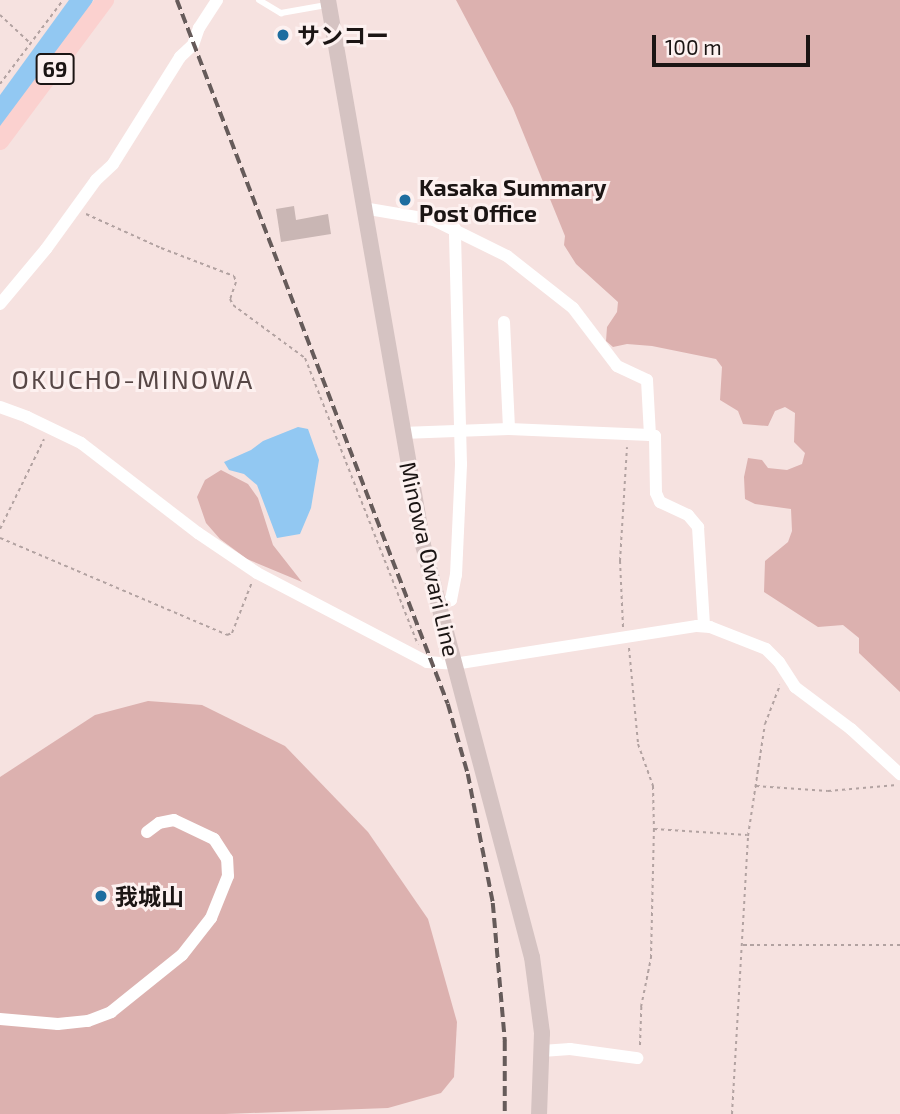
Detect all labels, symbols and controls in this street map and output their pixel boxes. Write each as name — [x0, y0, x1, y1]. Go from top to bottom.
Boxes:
place label: サンコー — [297, 21, 389, 49]
scale bar — [655, 21, 813, 65]
marker: サンコー — [275, 27, 291, 43]
text: 100 m — [665, 34, 722, 59]
road number: 69 — [34, 52, 76, 86]
place label: Kasaka Summary Post Office — [419, 173, 607, 227]
marker: Kasaka Summary Post Office — [397, 192, 413, 208]
district label: OKUCHO-MINOWA — [13, 363, 253, 395]
street label: Minowa Owari Line — [394, 459, 466, 659]
place label: 我城山 — [115, 882, 184, 910]
marker: 我城山 — [93, 888, 109, 904]

